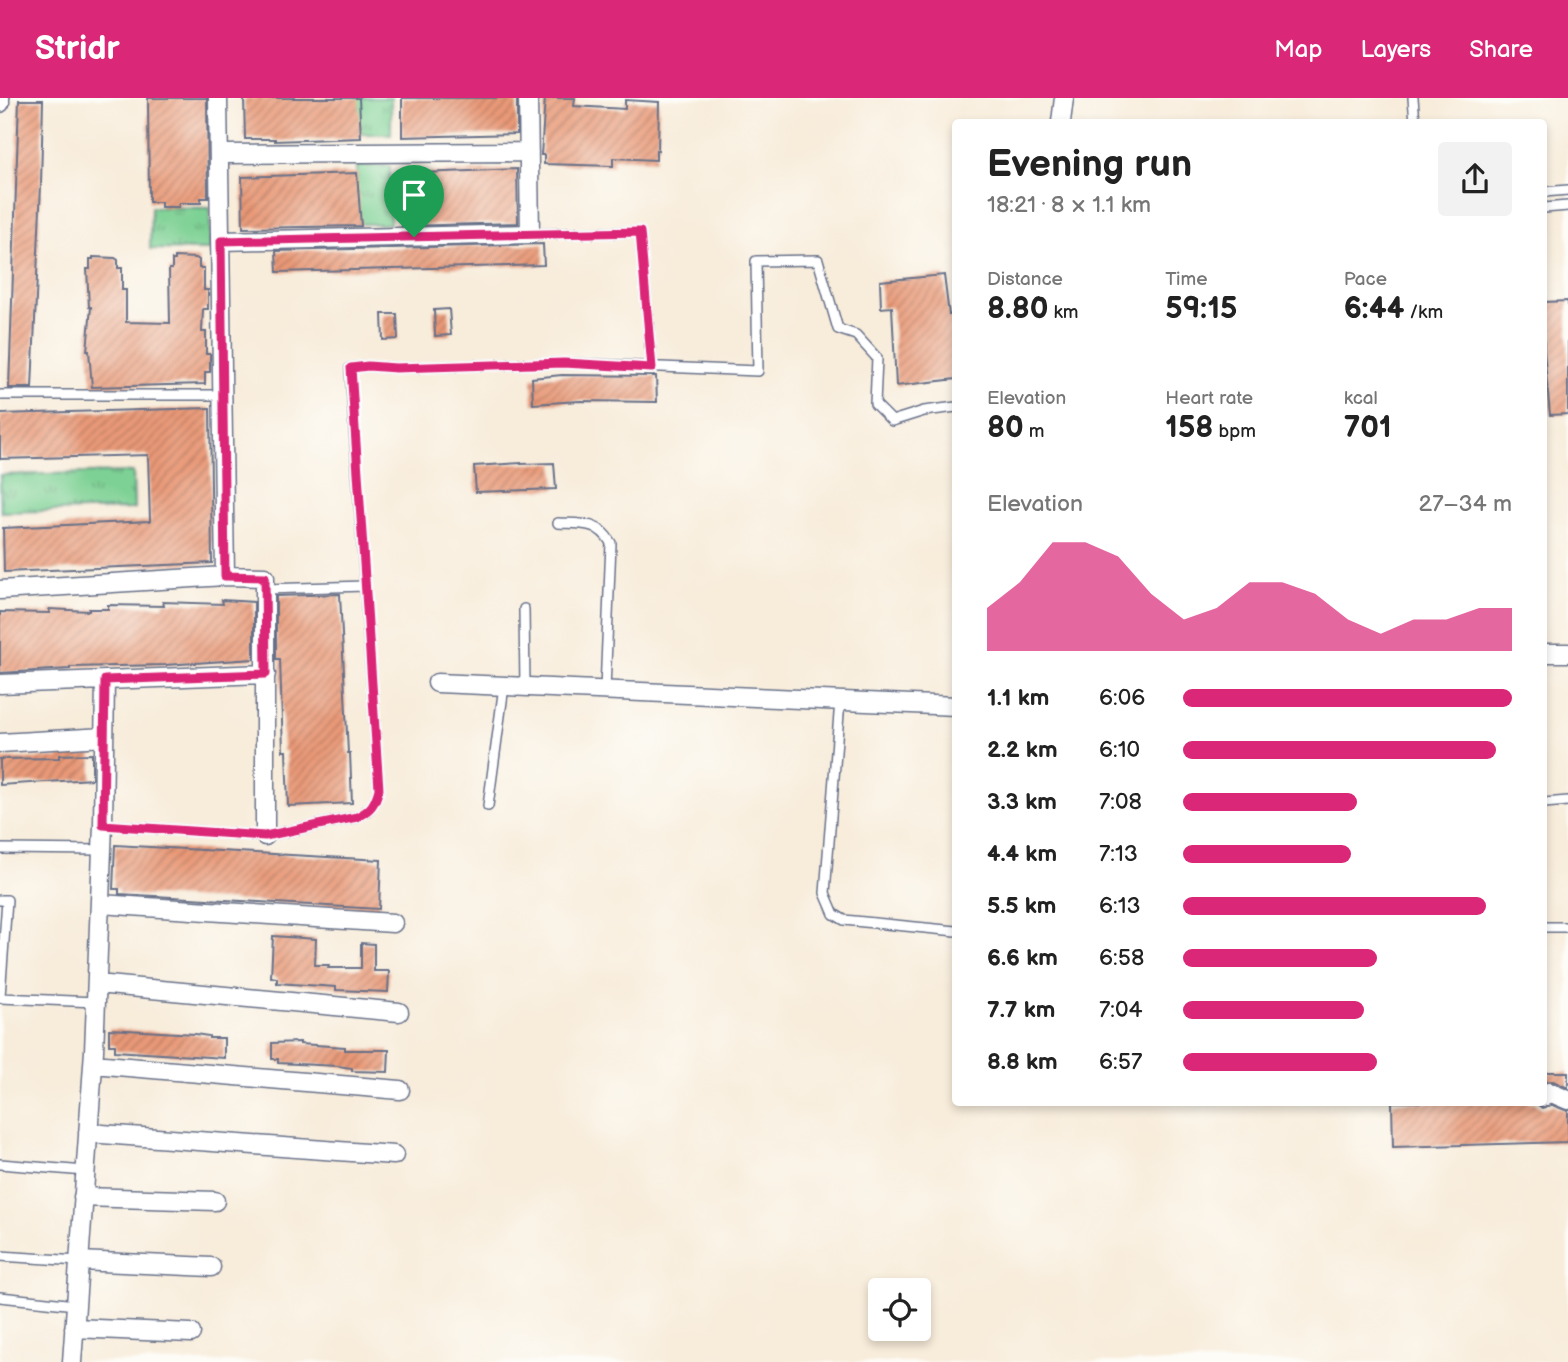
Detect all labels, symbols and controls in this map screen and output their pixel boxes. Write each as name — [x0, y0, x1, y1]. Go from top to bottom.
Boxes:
text: Stridr — [35, 29, 120, 69]
text: Map — [1274, 35, 1322, 64]
text: Layers — [1360, 35, 1431, 64]
text: Share — [1469, 35, 1533, 64]
text: Evening run — [987, 142, 1192, 187]
button: share — [1438, 142, 1512, 216]
pin — [384, 165, 444, 237]
icon: arrive — [395, 176, 433, 214]
text: 18:21 · 8 × 1.1 km — [987, 191, 1151, 219]
text: Distance — [987, 268, 1063, 291]
text: Time — [1165, 268, 1207, 291]
text: Pace — [1344, 268, 1387, 291]
text: 8.80 — [987, 291, 1048, 327]
text: 59:15 — [1165, 291, 1237, 327]
text: 6:44 — [1344, 291, 1404, 327]
text: km — [1048, 301, 1079, 324]
text: /km — [1404, 301, 1443, 324]
text: Elevation — [987, 387, 1066, 410]
text: Heart rate — [1165, 387, 1253, 410]
text: kcal — [1344, 387, 1378, 410]
text: 80 — [987, 410, 1024, 446]
text: 158 — [1165, 410, 1213, 446]
text: 701 — [1344, 410, 1392, 446]
text: m — [1024, 420, 1045, 443]
text: bpm — [1213, 420, 1256, 443]
text: Elevation — [987, 490, 1083, 518]
text: 27–34 m — [1419, 490, 1512, 518]
text: 1.1 km — [987, 684, 1049, 712]
text: 6:06 — [1099, 684, 1145, 712]
text: 2.2 km — [987, 736, 1058, 764]
text: 6:10 — [1099, 736, 1140, 764]
text: 3.3 km — [987, 788, 1057, 816]
text: 7:08 — [1099, 788, 1142, 816]
text: 4.4 km — [987, 840, 1057, 868]
text: 7:13 — [1099, 840, 1138, 868]
text: 5.5 km — [987, 892, 1056, 920]
text: 6:13 — [1099, 892, 1141, 920]
text: 6.6 km — [987, 944, 1058, 972]
text: 6:58 — [1099, 944, 1144, 972]
text: 7.7 km — [987, 996, 1055, 1024]
text: 7:04 — [1099, 996, 1143, 1024]
text: 8.8 km — [987, 1048, 1058, 1076]
text: 6:57 — [1099, 1048, 1142, 1076]
map controls — [868, 1278, 931, 1341]
button: locate — [868, 1278, 931, 1341]

